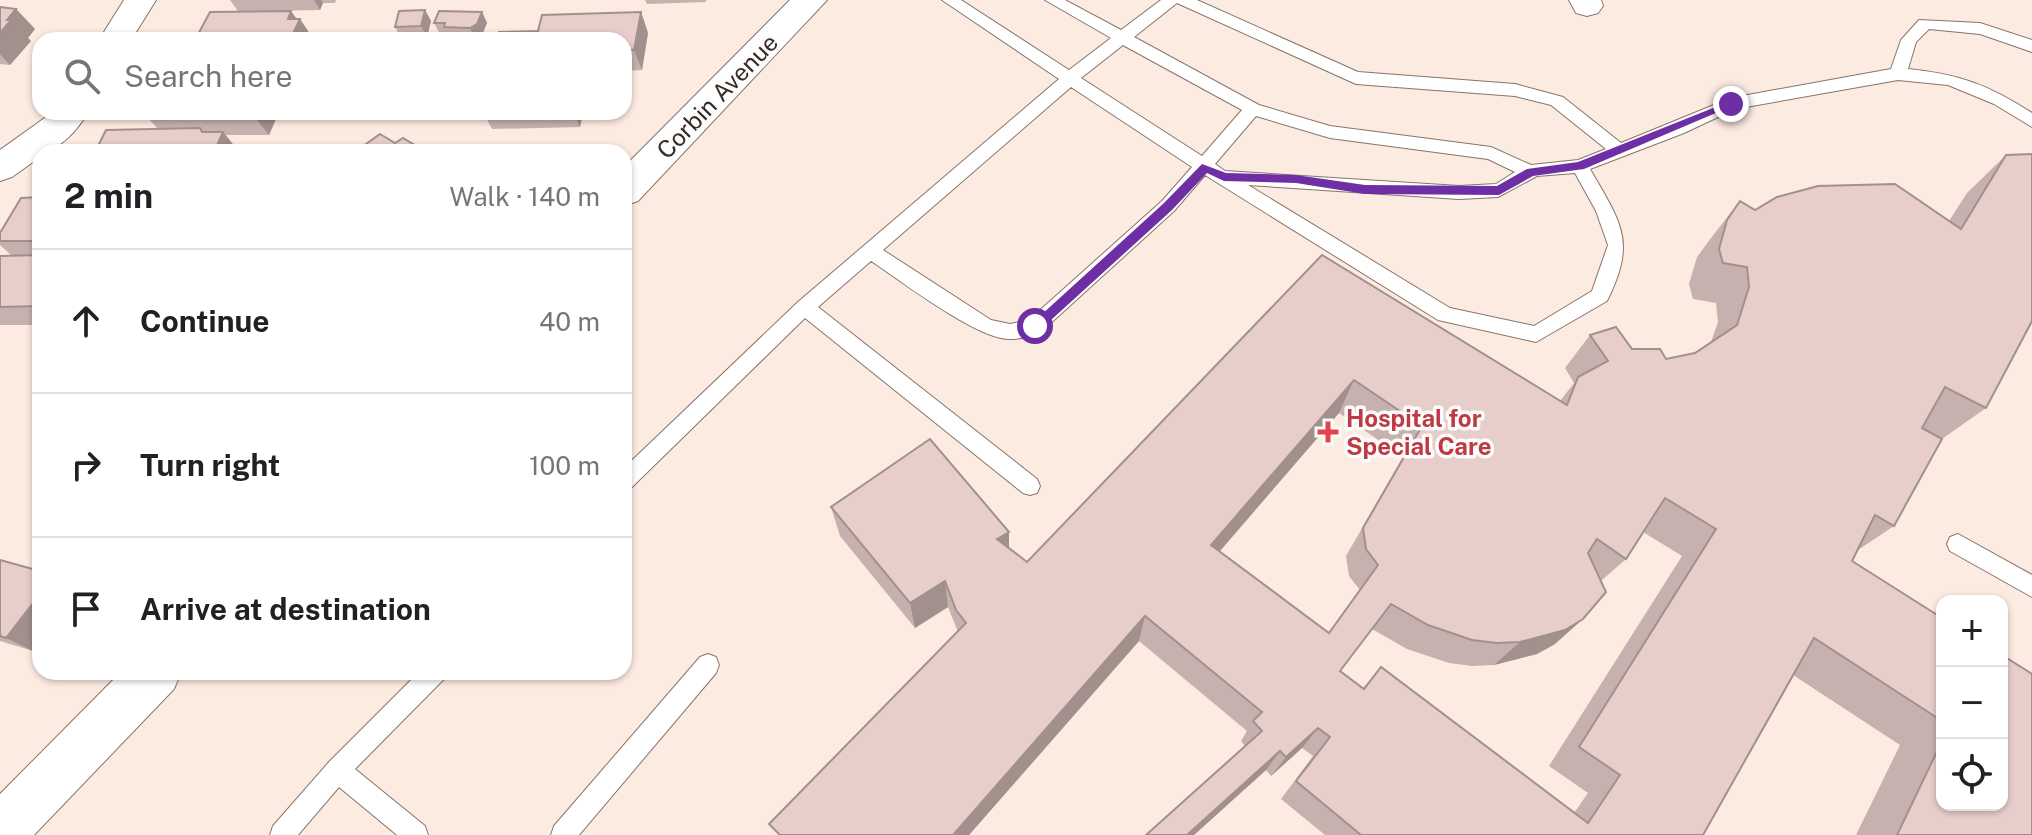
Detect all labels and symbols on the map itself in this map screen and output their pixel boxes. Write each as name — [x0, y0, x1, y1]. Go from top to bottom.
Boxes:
street label: Corbin Avenue — [651, 28, 783, 164]
route end — [1713, 86, 1749, 122]
route start — [1017, 308, 1053, 344]
place label: Hospital for Special Care — [1346, 404, 1492, 460]
marker: Hospital for Special Care — [1317, 421, 1339, 443]

